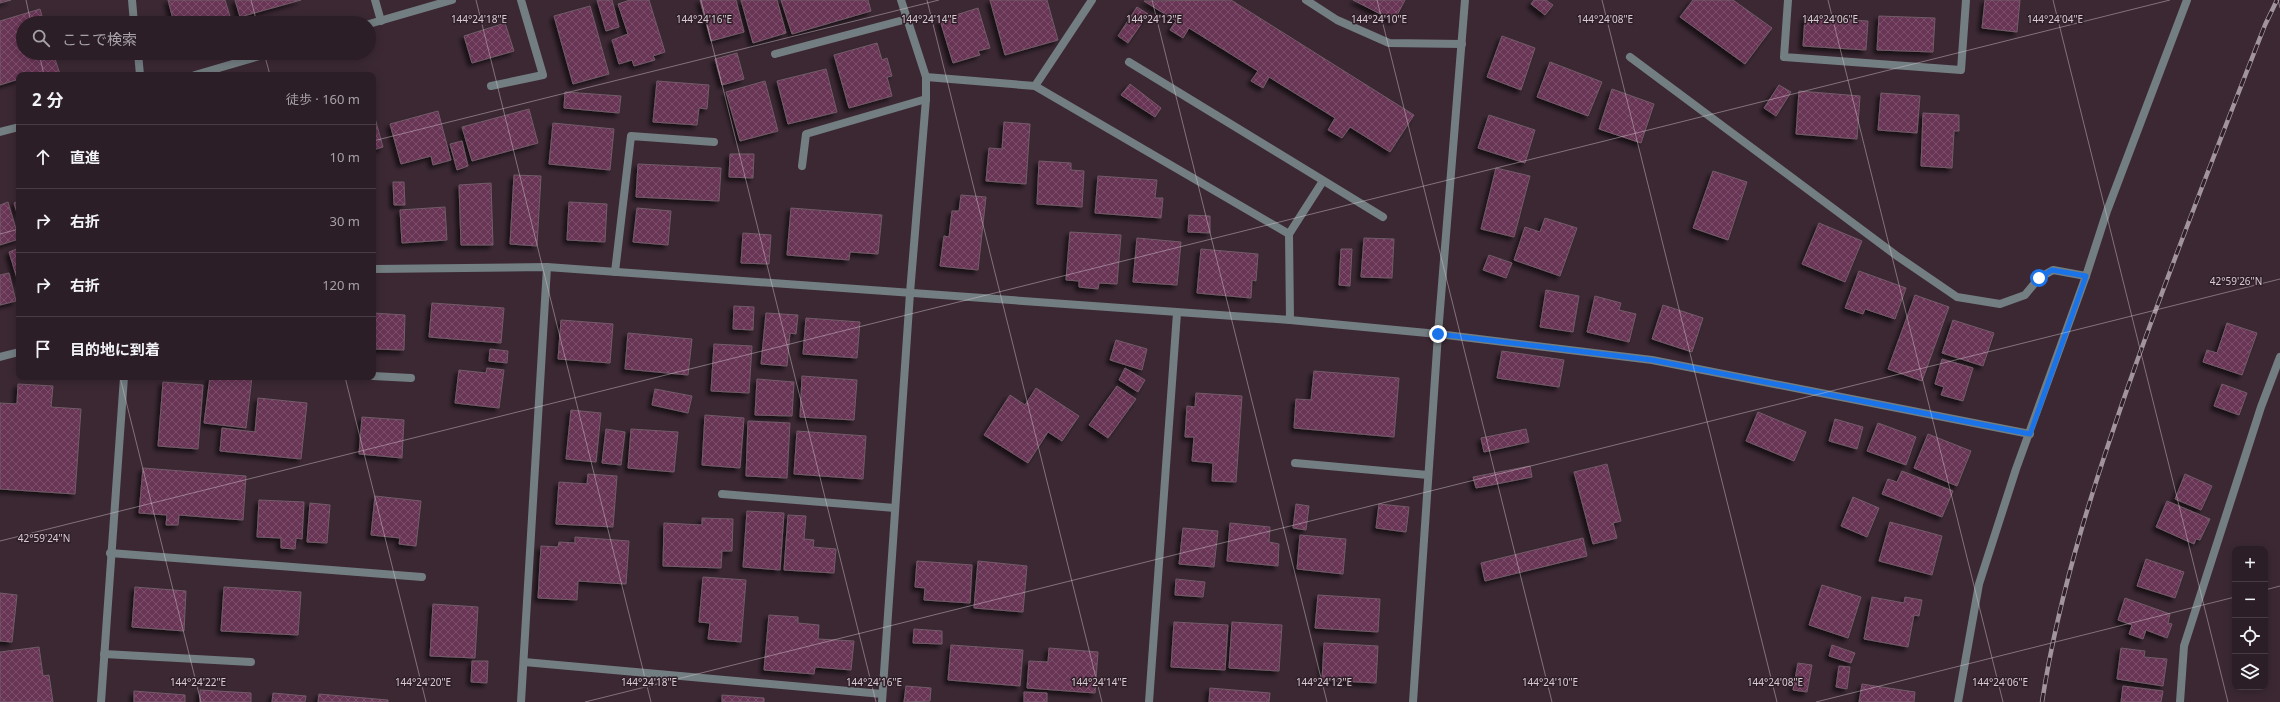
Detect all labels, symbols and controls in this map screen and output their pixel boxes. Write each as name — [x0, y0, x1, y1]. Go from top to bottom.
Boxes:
text: 144°24'18"E — [451, 12, 507, 26]
text: 144°24'16"E — [676, 12, 732, 26]
text: 144°24'14"E — [901, 12, 957, 26]
text: 144°24'12"E — [1126, 12, 1182, 26]
text: 144°24'10"E — [1351, 12, 1407, 26]
text: 144°24'08"E — [1577, 12, 1633, 26]
text: 144°24'06"E — [1802, 12, 1858, 26]
text: 144°24'04"E — [2027, 12, 2083, 26]
search box — [16, 16, 376, 60]
icon: search — [30, 27, 52, 49]
text: ここで検索 — [62, 29, 137, 49]
text: 2 分 — [32, 88, 63, 111]
text: 徒歩 · 160 m — [286, 90, 360, 108]
icon: ahead — [32, 146, 54, 168]
text: 直進 — [70, 147, 100, 167]
text: 10 m — [330, 148, 360, 166]
icon: right — [32, 210, 54, 232]
text: 右折 — [70, 211, 100, 231]
text: 30 m — [330, 212, 360, 230]
route start — [2030, 269, 2048, 287]
icon: right — [32, 274, 54, 296]
text: 42°59'26"N — [2210, 274, 2262, 288]
text: 右折 — [70, 275, 100, 295]
text: 120 m — [322, 276, 360, 294]
route end — [1429, 325, 1447, 343]
icon: arrive — [32, 338, 54, 360]
text: 目的地に到着 — [70, 339, 160, 359]
text: 42°59'24"N — [18, 531, 70, 545]
map controls — [2232, 546, 2268, 690]
button: + — [2232, 546, 2268, 582]
button: − — [2232, 582, 2268, 618]
button: locate — [2232, 618, 2268, 654]
button: layers — [2232, 654, 2268, 690]
text: 144°24'22"E — [170, 675, 226, 689]
text: 144°24'20"E — [395, 675, 451, 689]
text: 144°24'18"E — [621, 675, 677, 689]
text: 144°24'16"E — [846, 675, 902, 689]
text: 144°24'14"E — [1071, 675, 1127, 689]
text: 144°24'12"E — [1296, 675, 1352, 689]
text: 144°24'10"E — [1522, 675, 1578, 689]
text: 144°24'08"E — [1747, 675, 1803, 689]
text: 144°24'06"E — [1972, 675, 2028, 689]

